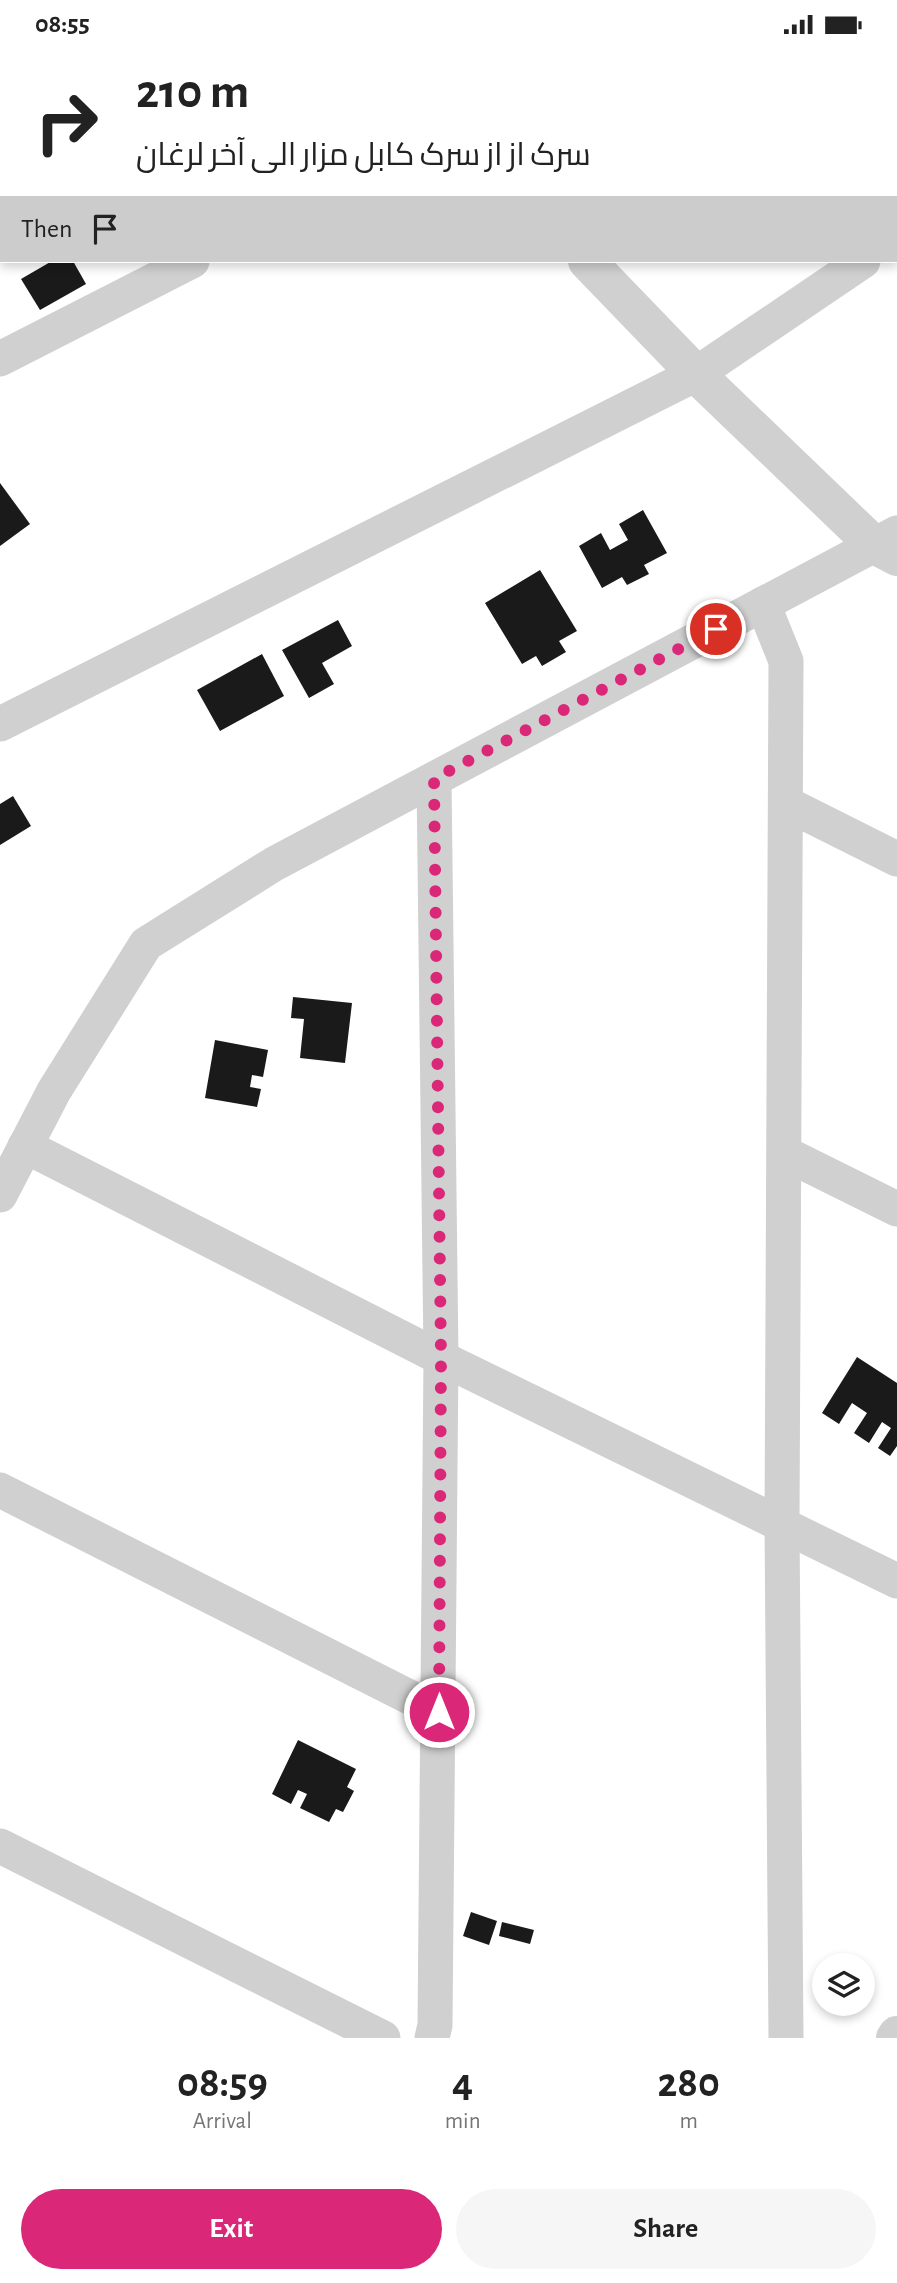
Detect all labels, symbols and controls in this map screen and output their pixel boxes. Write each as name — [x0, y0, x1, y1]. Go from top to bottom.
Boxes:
text: 08:55 — [35, 11, 90, 37]
text: 210 m — [136, 68, 249, 117]
icon: right — [21, 77, 112, 168]
text: سرک از از سرک کابل مزار الی آخر لرغان — [136, 139, 591, 171]
icon: arrive — [86, 210, 124, 248]
text: Then — [21, 216, 72, 242]
pin — [686, 599, 746, 659]
icon: arrive — [697, 610, 735, 648]
position arrow — [402, 1675, 476, 1749]
map controls — [812, 1953, 875, 2016]
button: layers — [812, 1953, 875, 2016]
text: 08:59 — [177, 2062, 268, 2104]
text: 4 — [452, 2062, 473, 2104]
text: 280 — [658, 2062, 720, 2104]
text: Arrival — [193, 2110, 252, 2133]
text: min — [445, 2110, 481, 2133]
text: m — [680, 2110, 698, 2133]
button: Exit — [21, 2189, 442, 2269]
button: Share — [456, 2189, 876, 2269]

